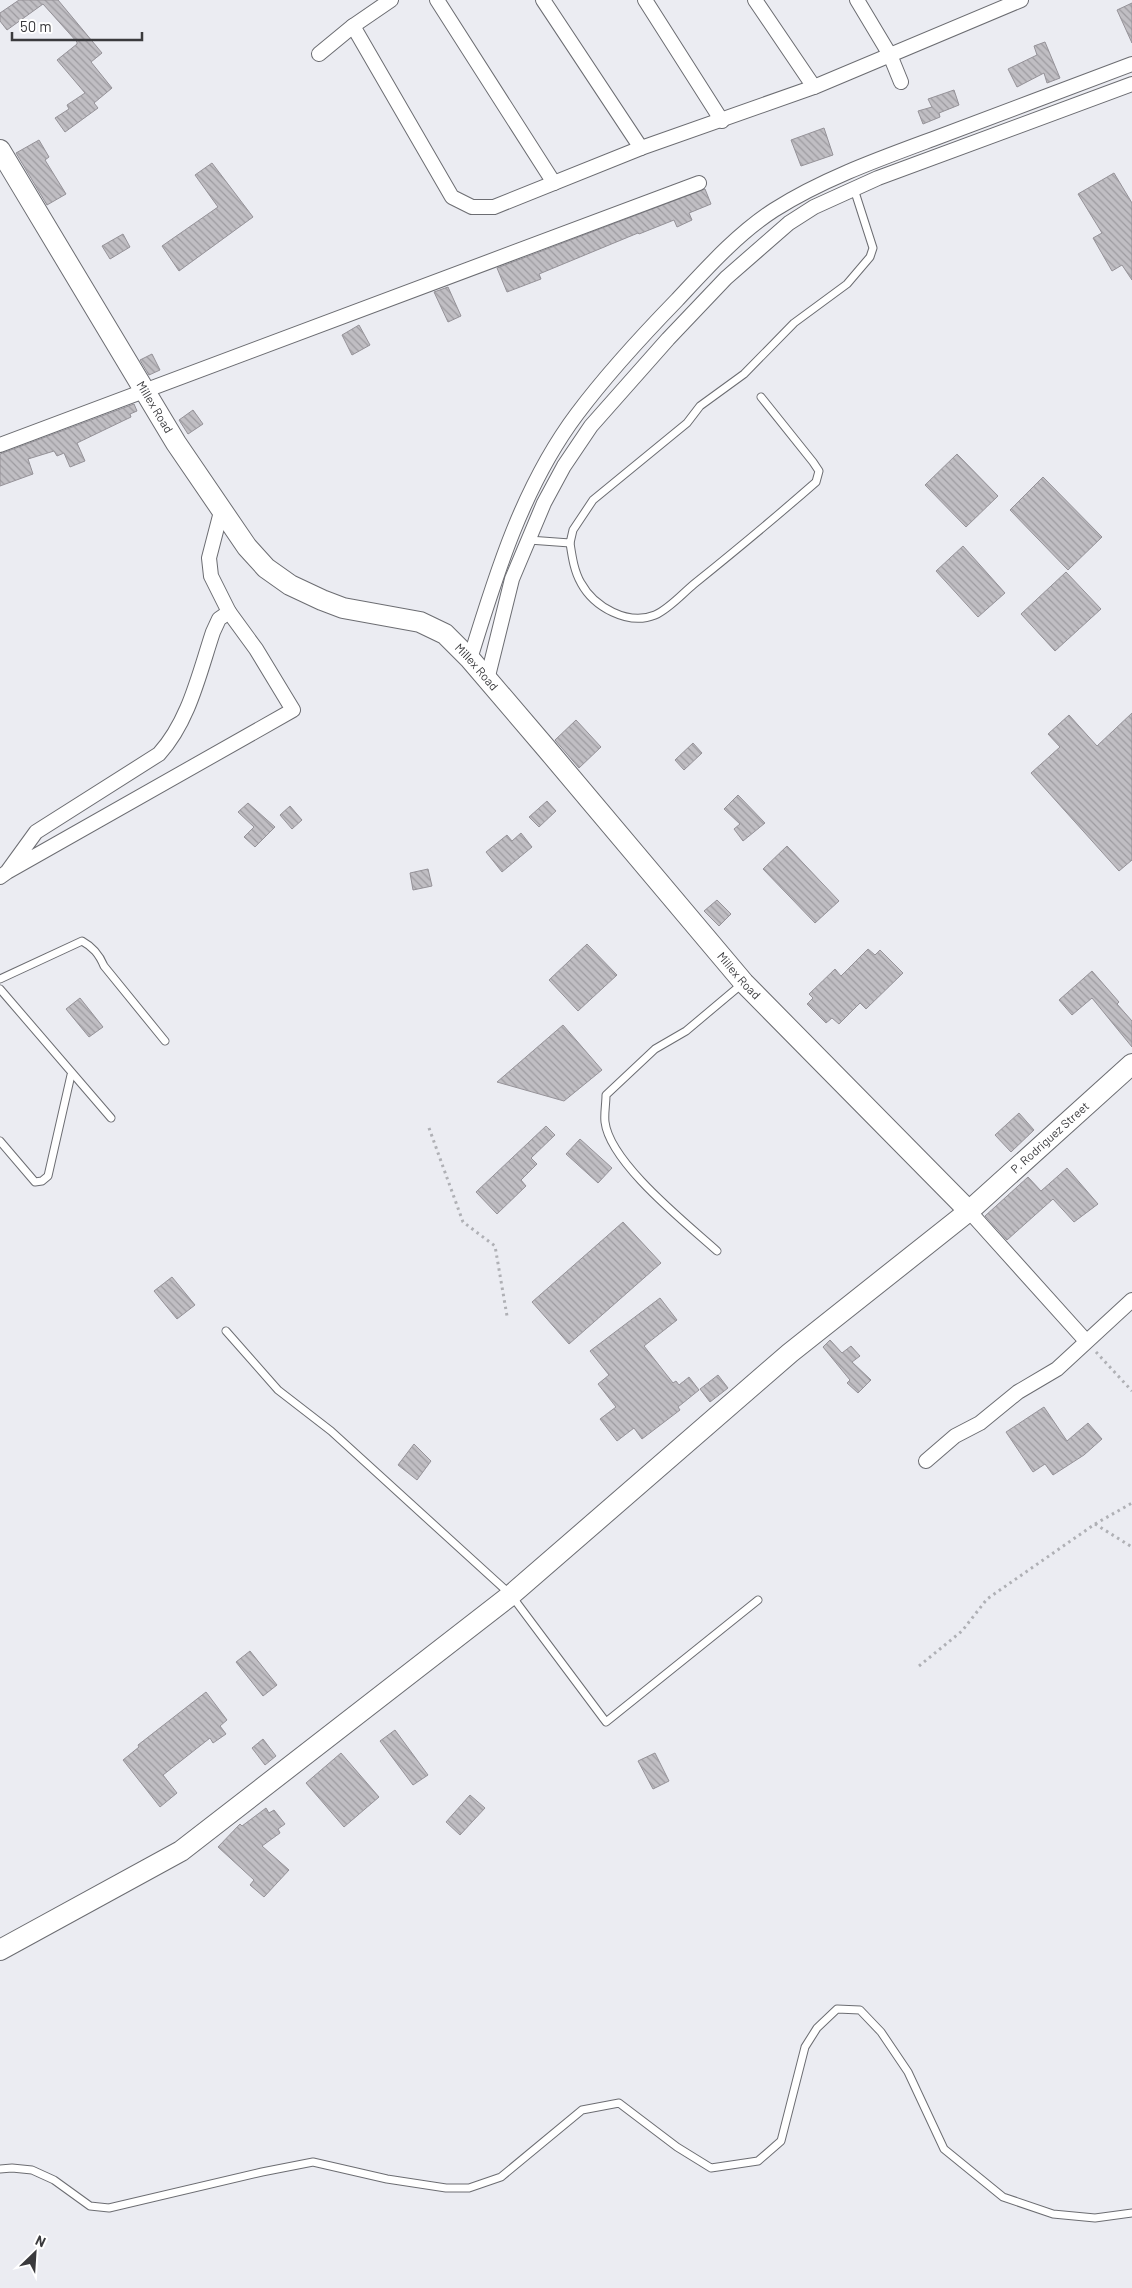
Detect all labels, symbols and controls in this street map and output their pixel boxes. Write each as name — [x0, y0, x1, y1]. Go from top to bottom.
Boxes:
scale bar — [12, 10, 142, 42]
text: 50 m — [20, 17, 52, 35]
street label: Millex Road — [134, 378, 176, 435]
street label: Millex Road — [453, 640, 502, 693]
street label: Millex Road — [715, 949, 764, 1002]
street label: P. Rodriguez Street — [1008, 1098, 1091, 1176]
north arrow — [10, 2228, 60, 2278]
text: N — [33, 2231, 49, 2250]

